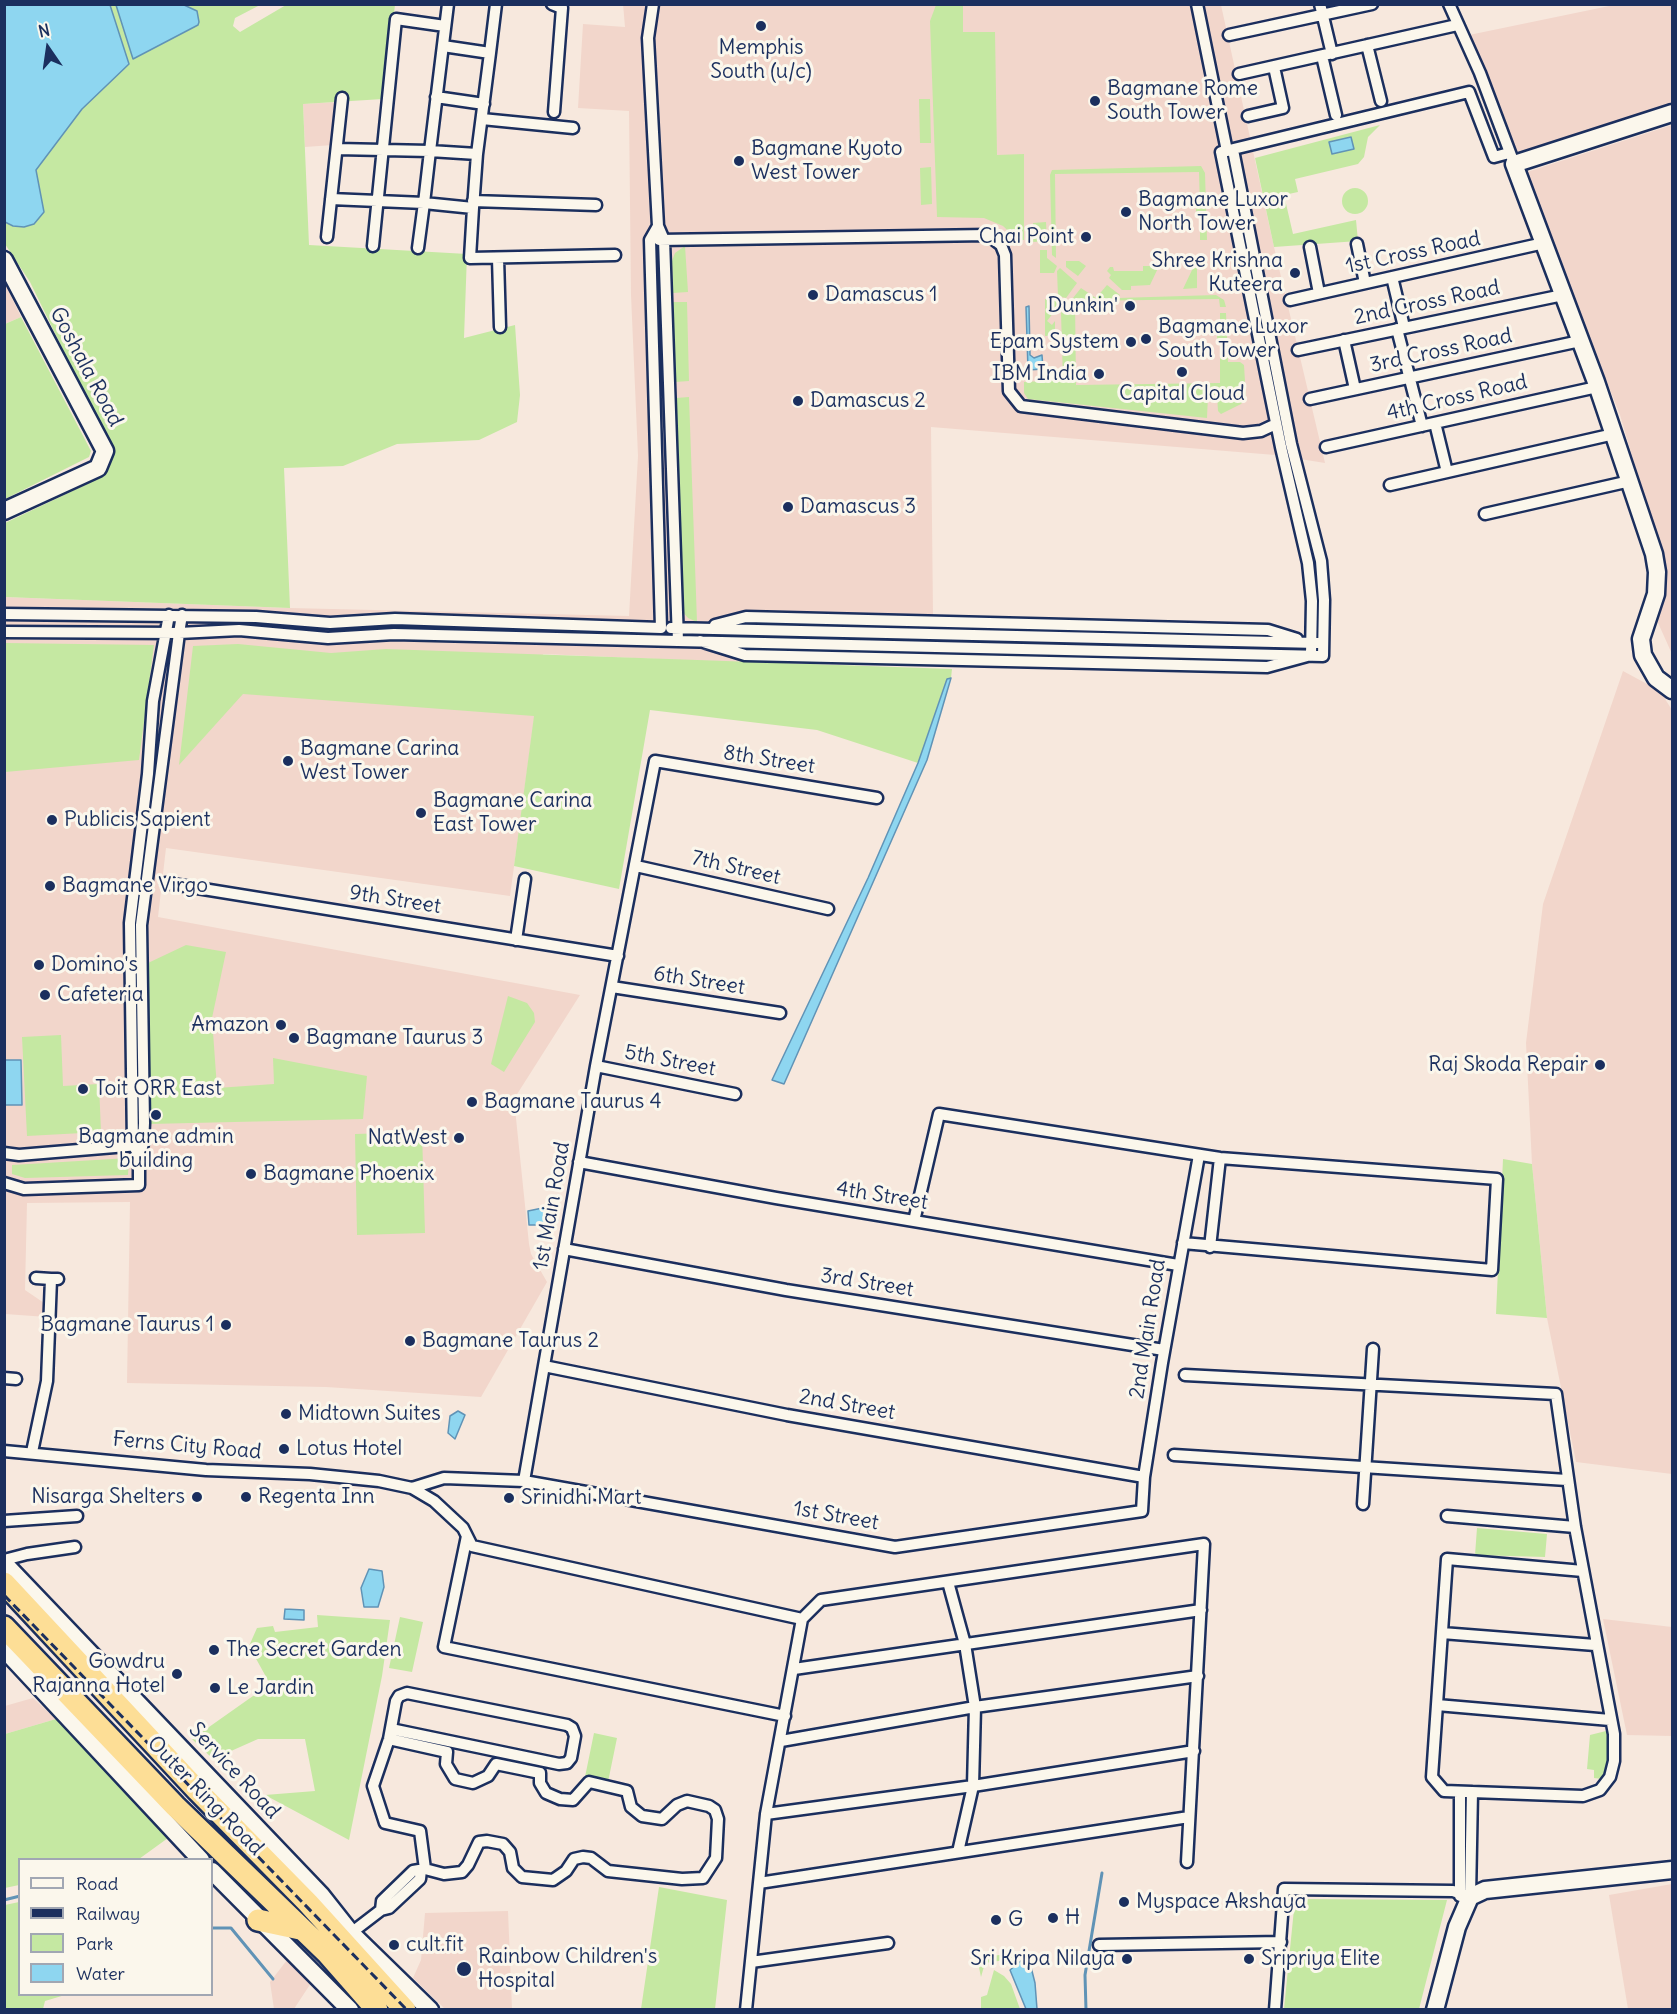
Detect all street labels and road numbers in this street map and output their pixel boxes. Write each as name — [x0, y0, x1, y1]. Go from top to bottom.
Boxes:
street label: 1st Cross Road — [1343, 226, 1483, 280]
street label: 2nd Cross Road — [1352, 275, 1502, 331]
street label: Goshala Road — [44, 303, 128, 431]
street label: 3rd Cross Road — [1368, 324, 1514, 378]
street label: 4th Cross Road — [1384, 370, 1530, 426]
street label: 8th Street — [721, 740, 817, 780]
street label: 7th Street — [689, 846, 783, 890]
street label: 9th Street — [347, 880, 443, 920]
street label: 6th Street — [651, 961, 747, 1001]
street label: 5th Street — [622, 1040, 718, 1082]
street label: 1st Main Road — [528, 1140, 576, 1272]
street label: 4th Street — [834, 1176, 930, 1216]
street label: 2nd Main Road — [1125, 1257, 1171, 1401]
street label: 3rd Street — [819, 1263, 915, 1303]
street label: 2nd Street — [797, 1384, 897, 1426]
street label: Ferns City Road — [112, 1427, 262, 1465]
street label: 1st Street — [791, 1496, 881, 1536]
street label: Service Road — [183, 1718, 285, 1824]
street label: Outer Ring Road — [142, 1731, 268, 1861]

